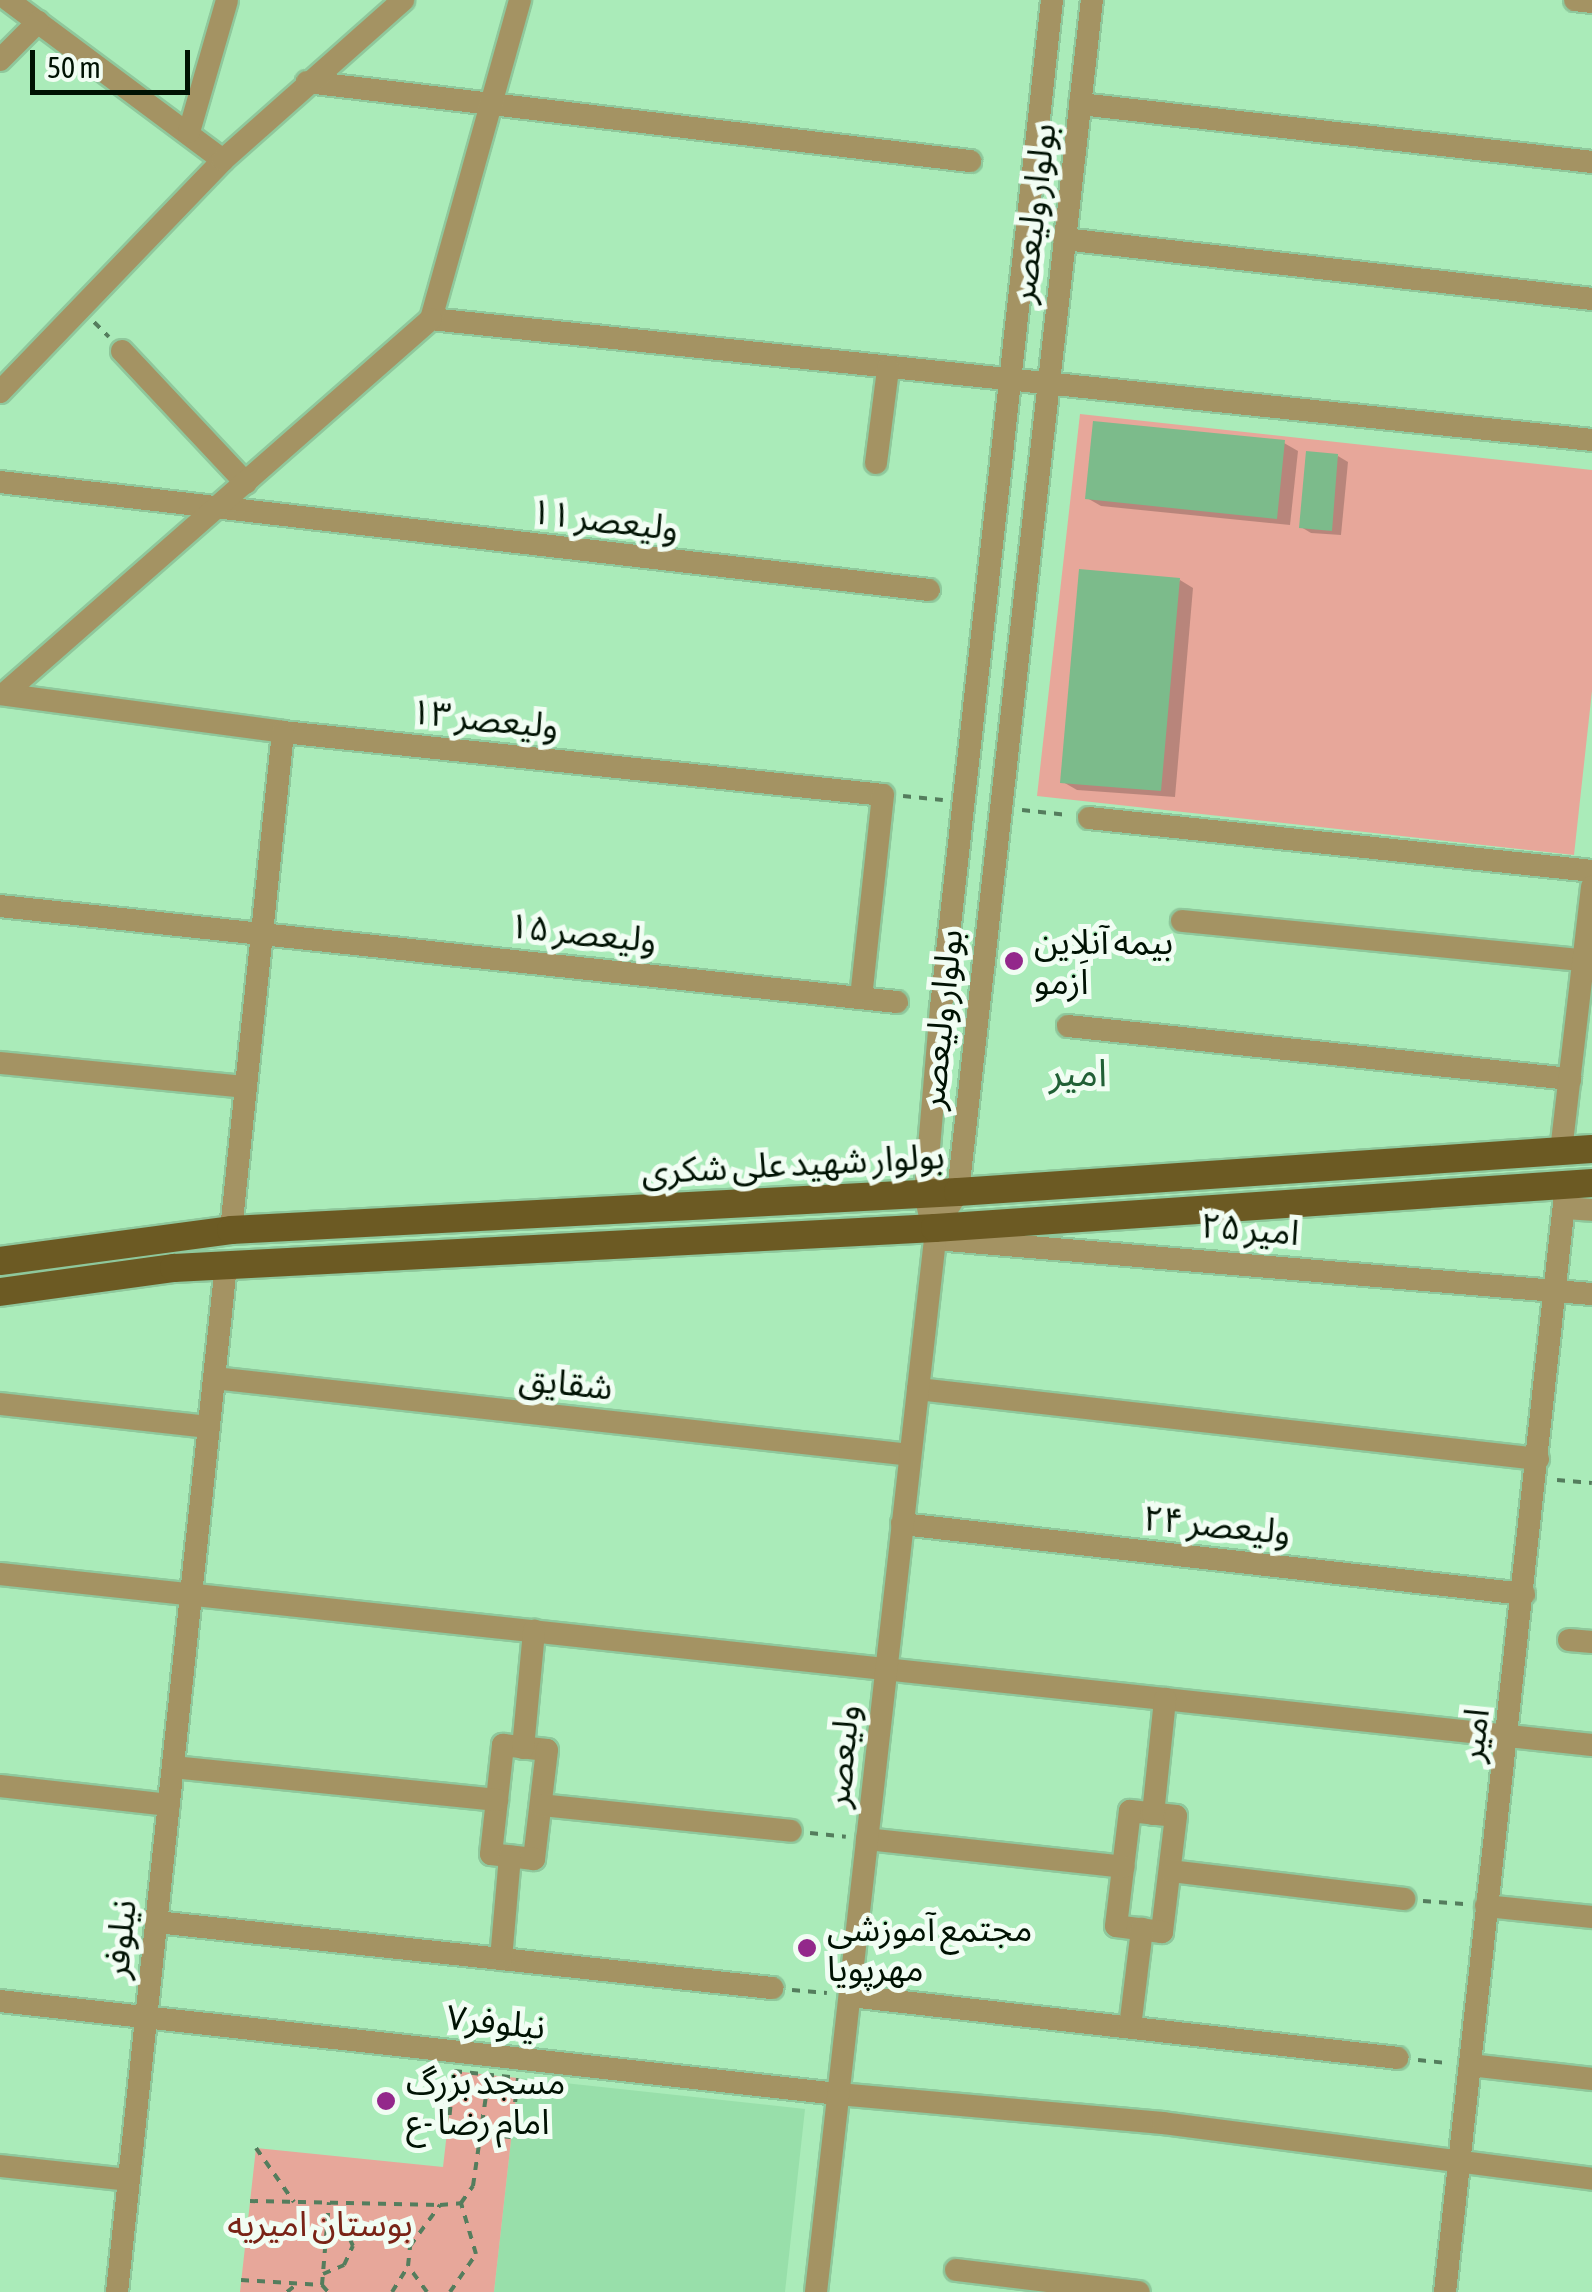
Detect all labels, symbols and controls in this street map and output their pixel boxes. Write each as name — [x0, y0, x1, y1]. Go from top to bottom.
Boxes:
scale bar — [35, 30, 195, 92]
text: 50 m — [47, 50, 101, 84]
street label: بولوار ولیعصر — [1000, 121, 1064, 305]
street label: ولیعصر ۱۱ — [529, 489, 681, 549]
street label: ولیعصر ۱۳ — [409, 689, 561, 747]
street label: ولیعصر ۱۵ — [507, 903, 659, 961]
place label: بیمه آنلاین اَزمو — [1034, 920, 1173, 1002]
street label: بولوار ولیعصر — [910, 927, 970, 1111]
marker: بیمه آنلاین اَزمو — [1003, 950, 1025, 972]
district label: امیر — [1049, 1050, 1107, 1096]
street label: بولوار شهید علی شکری — [640, 1134, 946, 1192]
street label: امیر ۲۵ — [1199, 1203, 1301, 1253]
street label: شقایق — [517, 1356, 615, 1408]
street label: ولیعصر ۲۴ — [1141, 1495, 1293, 1553]
street label: ولیعصر — [815, 1703, 867, 1809]
street label: امیر — [1449, 1706, 1497, 1764]
street label: نیلوفر — [94, 1898, 144, 1980]
place label: مجتمع آموزشی مهرپویا — [827, 1907, 1032, 1989]
marker: مجتمع آموزشی مهرپویا — [796, 1937, 818, 1959]
street label: نیلوفر۷ — [445, 1995, 547, 2047]
place label: مسجد بزرگ امام رضا -ع — [406, 2060, 565, 2142]
marker: مسجد بزرگ امام رضا -ع — [375, 2090, 397, 2112]
park label: بوستان امیریه — [227, 2202, 413, 2244]

